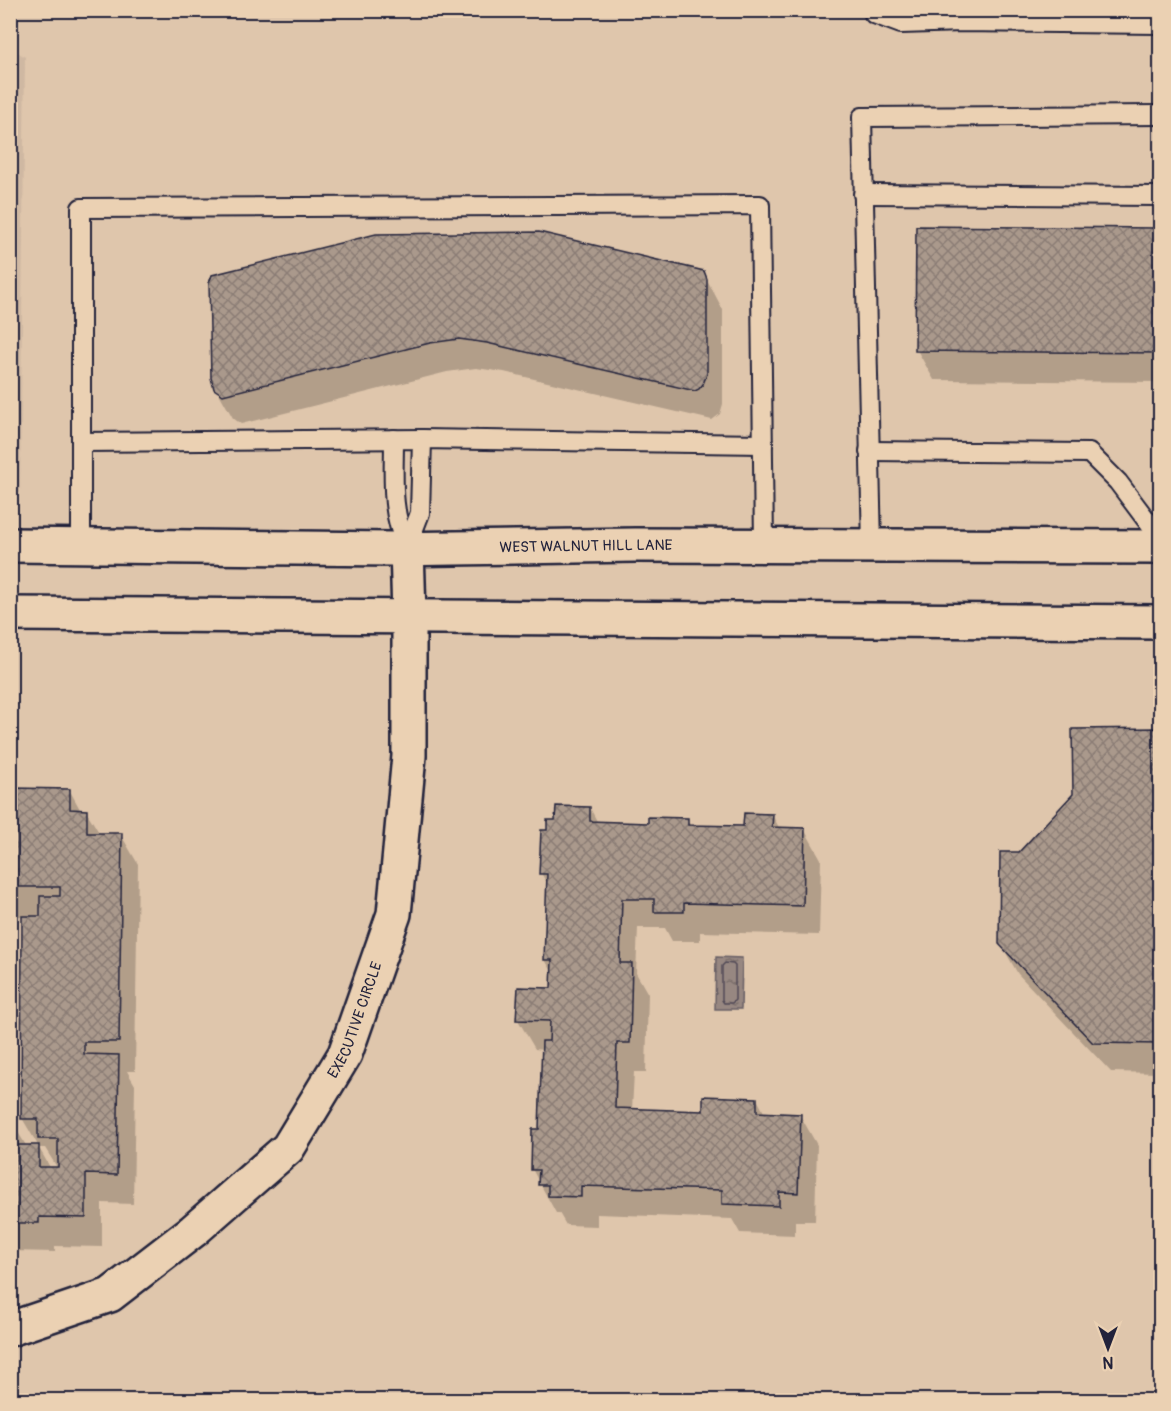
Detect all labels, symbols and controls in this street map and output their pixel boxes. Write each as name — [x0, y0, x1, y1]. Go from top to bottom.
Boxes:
street label: WEST WALNUT HILL LANE — [499, 535, 673, 557]
street label: EXECUTIVE CIRCLE — [323, 959, 386, 1081]
north arrow — [1078, 1318, 1138, 1378]
text: N — [1102, 1352, 1113, 1372]

